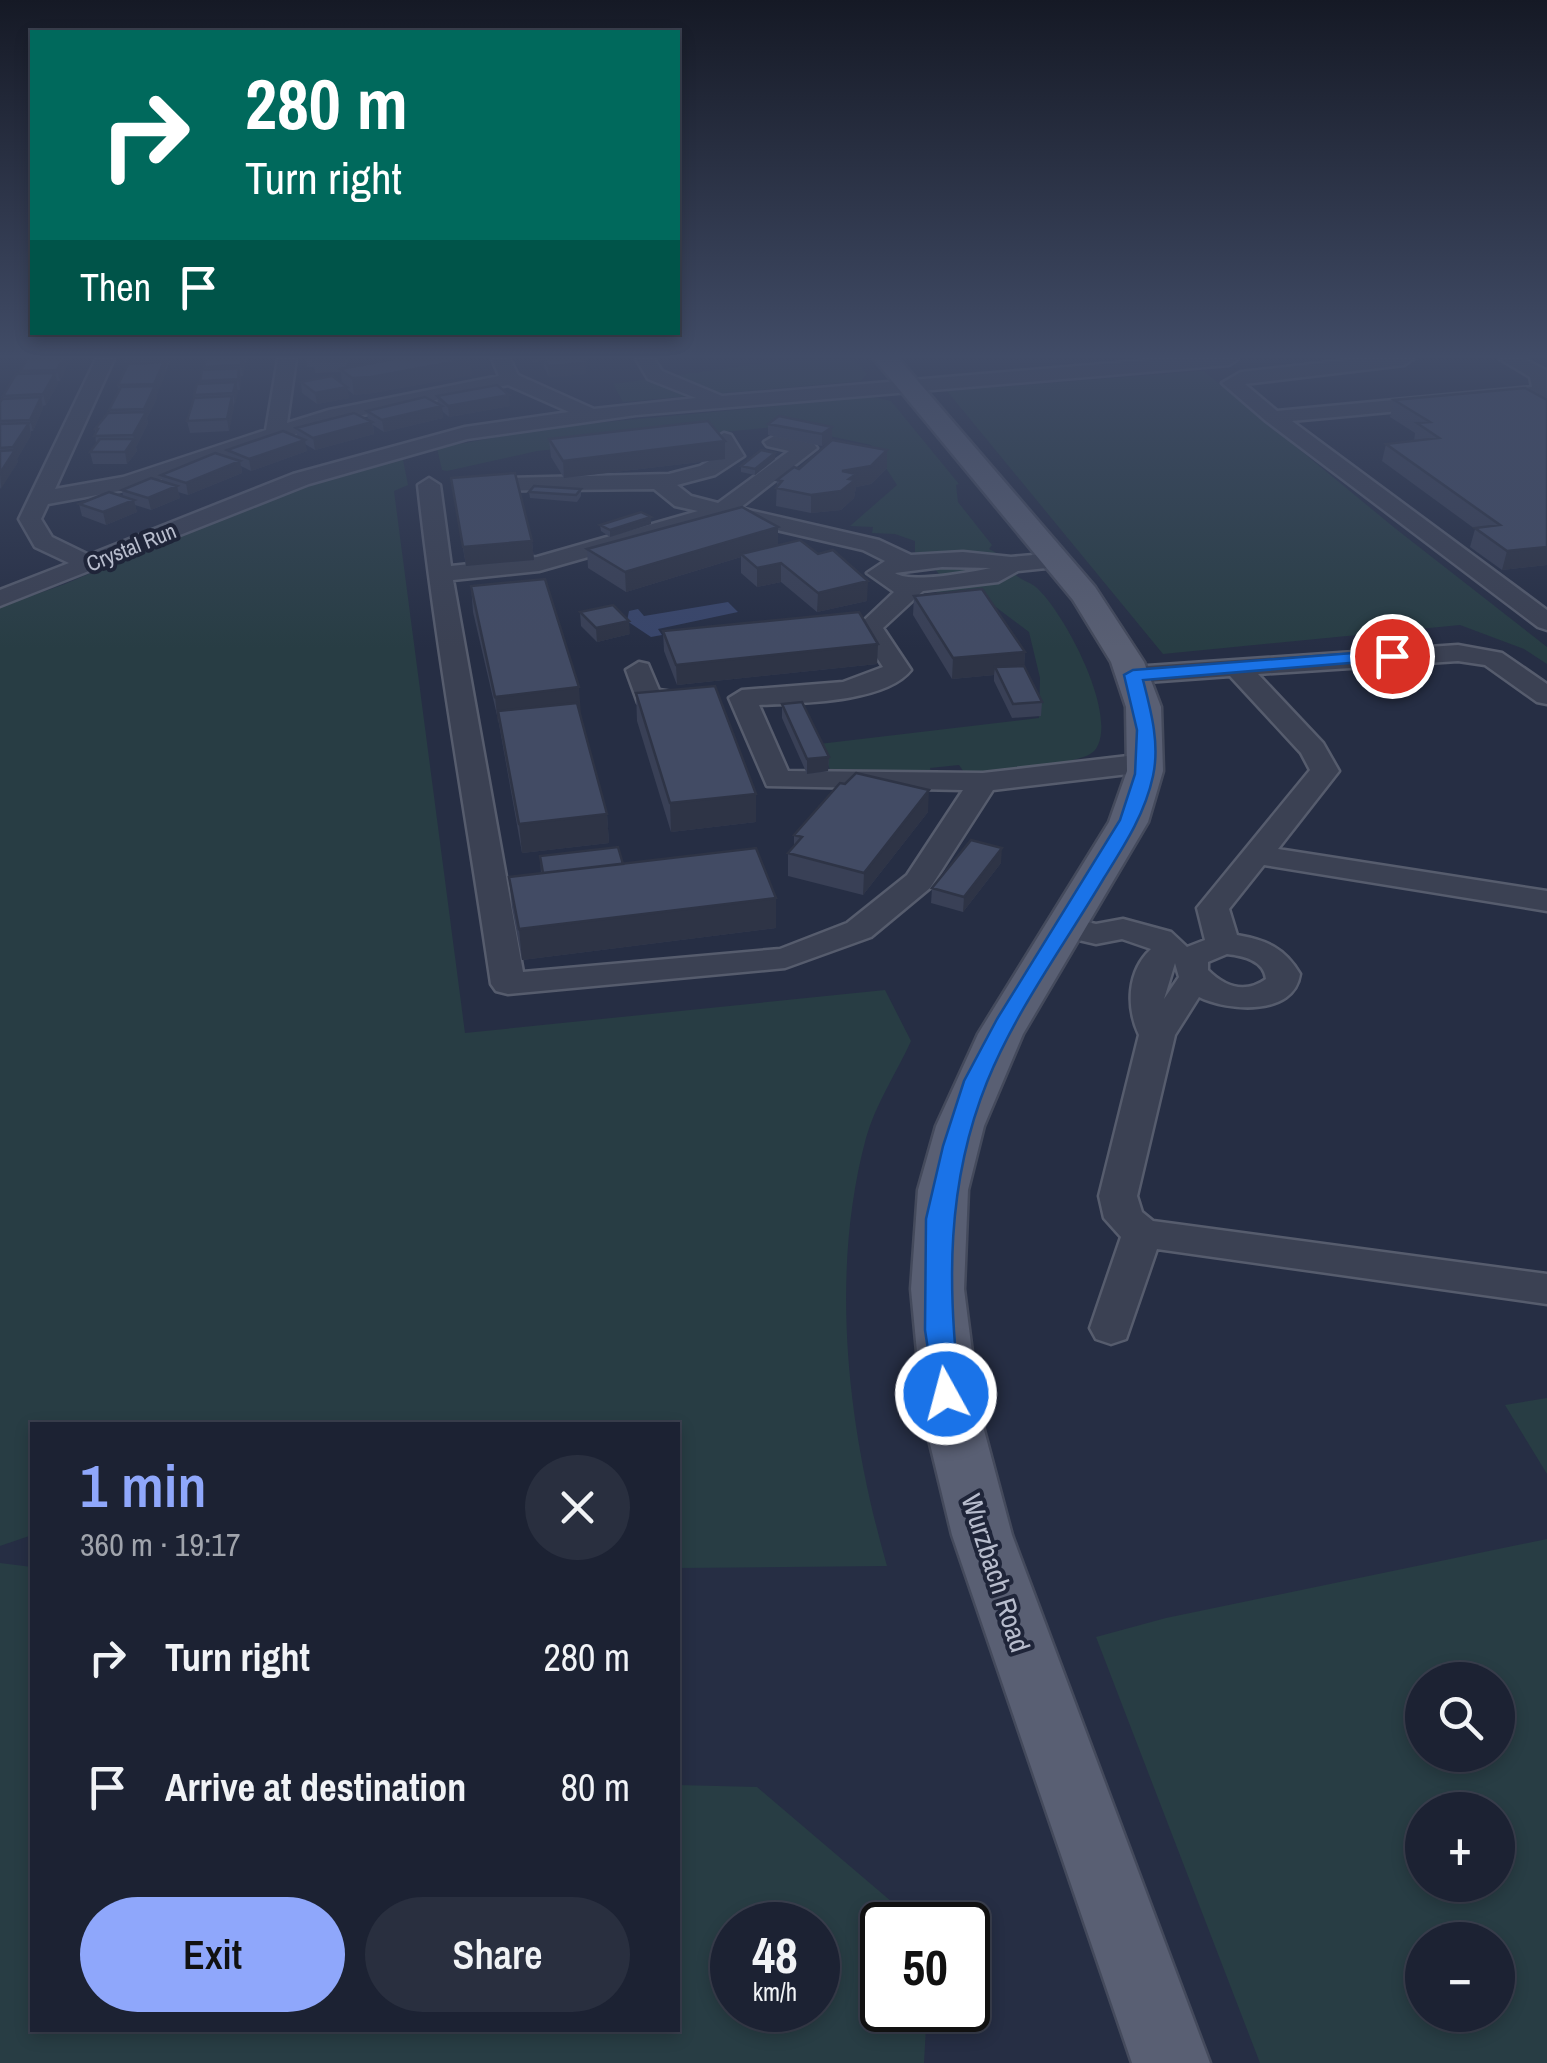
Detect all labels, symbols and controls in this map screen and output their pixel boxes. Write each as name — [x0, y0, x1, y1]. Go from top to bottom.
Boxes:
text: 280 m — [245, 57, 408, 151]
icon: right — [80, 70, 210, 200]
text: Turn right — [245, 147, 402, 208]
icon: arrive — [171, 260, 226, 315]
text: Then — [80, 262, 151, 313]
street label: Crystal Run — [82, 515, 180, 579]
pin — [1350, 614, 1435, 699]
icon: arrive — [1365, 629, 1420, 684]
position arrow — [894, 1342, 998, 1446]
text: 1 min — [80, 1445, 207, 1526]
button: close — [525, 1455, 630, 1560]
street label: Wurzbach Road — [953, 1489, 1039, 1657]
text: 360 m · 19:17 — [80, 1523, 240, 1566]
icon: right — [80, 1630, 135, 1685]
text: Turn right — [165, 1632, 310, 1683]
text: 280 m — [543, 1632, 630, 1683]
map controls — [1405, 1662, 1515, 2032]
button: search — [1405, 1662, 1515, 1772]
icon: arrive — [80, 1760, 135, 1815]
text: Arrive at destination — [165, 1762, 466, 1813]
text: 80 m — [561, 1762, 630, 1813]
button: + — [1405, 1792, 1515, 1902]
button: Exit — [80, 1897, 345, 2012]
button: Share — [365, 1897, 630, 2012]
speed limit sign: 50 — [860, 1902, 990, 2032]
text: 48 — [752, 1921, 798, 1989]
button: − — [1405, 1922, 1515, 2032]
text: km/h — [753, 1975, 797, 2009]

